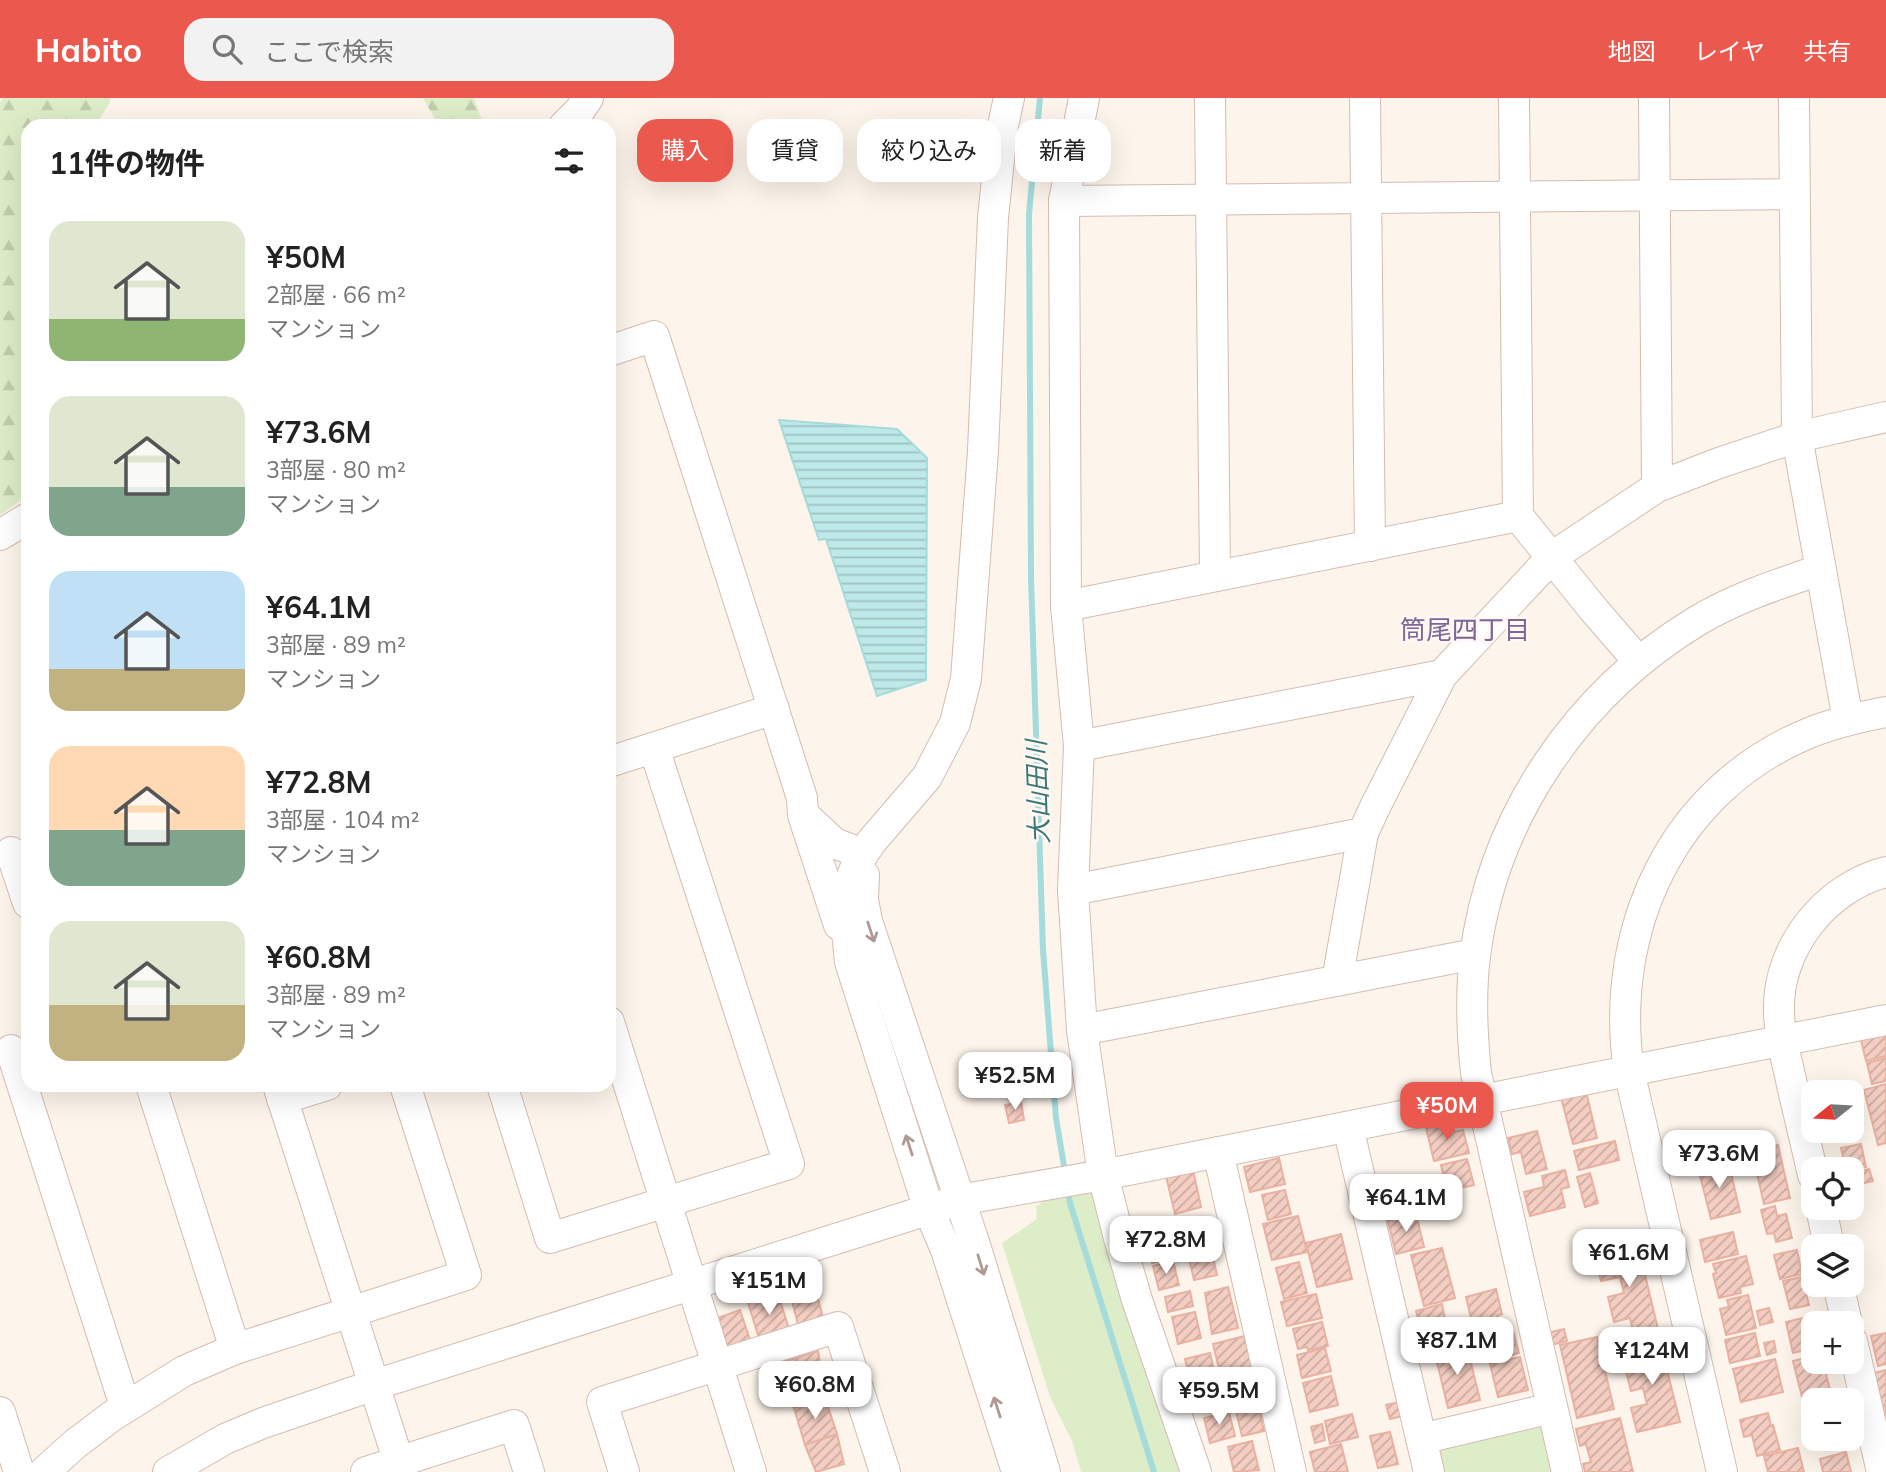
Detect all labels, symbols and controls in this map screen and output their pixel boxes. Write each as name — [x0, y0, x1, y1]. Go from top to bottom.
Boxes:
search box — [184, 18, 674, 81]
text: Habito — [35, 29, 142, 70]
icon: search — [208, 30, 246, 68]
text: ここで検索 — [264, 35, 394, 68]
text: 地図 — [1608, 36, 1656, 66]
text: レイヤ — [1694, 36, 1765, 66]
text: 共有 — [1803, 36, 1851, 66]
chip: 購入 — [637, 119, 733, 182]
chip: 賃貸 — [747, 119, 843, 182]
chip: 絞り込み — [857, 119, 1001, 182]
chip: 新着 — [1015, 119, 1111, 182]
icon: filters — [550, 142, 588, 180]
text: 11件の物件 — [49, 144, 205, 182]
text: ¥50M — [266, 238, 346, 276]
icon: home — [105, 249, 189, 333]
text: 2部屋 · 66 m² — [266, 280, 406, 309]
text: マンション — [266, 314, 381, 343]
text: ¥73.6M — [266, 413, 372, 451]
icon: home — [105, 424, 189, 508]
text: 3部屋 · 80 m² — [266, 455, 406, 484]
text: マンション — [266, 489, 381, 518]
text: ¥64.1M — [266, 588, 372, 626]
icon: home — [105, 599, 189, 683]
district label: 筒尾四丁目 — [1400, 613, 1530, 646]
text: 3部屋 · 89 m² — [266, 630, 406, 659]
text: マンション — [266, 664, 381, 693]
water label: 大山田川 — [1019, 736, 1056, 845]
text: ¥72.8M — [266, 763, 372, 801]
icon: home — [105, 774, 189, 858]
text: 3部屋 · 104 m² — [266, 805, 419, 834]
text: マンション — [266, 839, 381, 868]
one-way arrow — [865, 920, 878, 942]
text: ¥60.8M — [266, 938, 372, 976]
icon: home — [105, 949, 189, 1033]
text: 3部屋 · 89 m² — [266, 980, 406, 1009]
text: マンション — [266, 1014, 381, 1043]
pin: ¥52.5M — [958, 1052, 1072, 1112]
text: ¥52.5M — [975, 1060, 1055, 1089]
north arrow — [1801, 1080, 1864, 1143]
map controls — [1801, 1080, 1864, 1451]
pin: ¥50M — [1406, 1082, 1488, 1142]
text: ¥50M — [1416, 1090, 1478, 1119]
pin: ¥73.6M — [1662, 1130, 1776, 1190]
one-way arrow — [901, 1134, 914, 1156]
text: ¥73.6M — [1679, 1138, 1759, 1167]
button: locate — [1801, 1157, 1864, 1220]
pin: ¥64.1M — [1349, 1174, 1463, 1234]
text: ¥64.1M — [1366, 1182, 1446, 1211]
pin: ¥72.8M — [1109, 1216, 1223, 1276]
text: ¥72.8M — [1126, 1224, 1206, 1253]
pin: ¥61.6M — [1572, 1230, 1686, 1289]
button: layers — [1801, 1234, 1864, 1297]
text: ¥61.6M — [1589, 1237, 1669, 1266]
one-way arrow — [975, 1254, 988, 1276]
pin: ¥151M — [720, 1258, 818, 1317]
text: ¥151M — [731, 1265, 807, 1294]
button: + — [1801, 1311, 1864, 1374]
pin: ¥87.1M — [1400, 1318, 1514, 1377]
text: ¥87.1M — [1417, 1325, 1497, 1354]
pin: ¥124M — [1603, 1328, 1701, 1387]
text: ¥124M — [1614, 1335, 1690, 1364]
pin: ¥60.8M — [758, 1362, 872, 1421]
pin: ¥59.5M — [1162, 1368, 1276, 1427]
text: ¥60.8M — [775, 1369, 855, 1398]
text: ¥59.5M — [1179, 1375, 1259, 1404]
button: − — [1801, 1388, 1864, 1451]
one-way arrow — [989, 1396, 1002, 1418]

